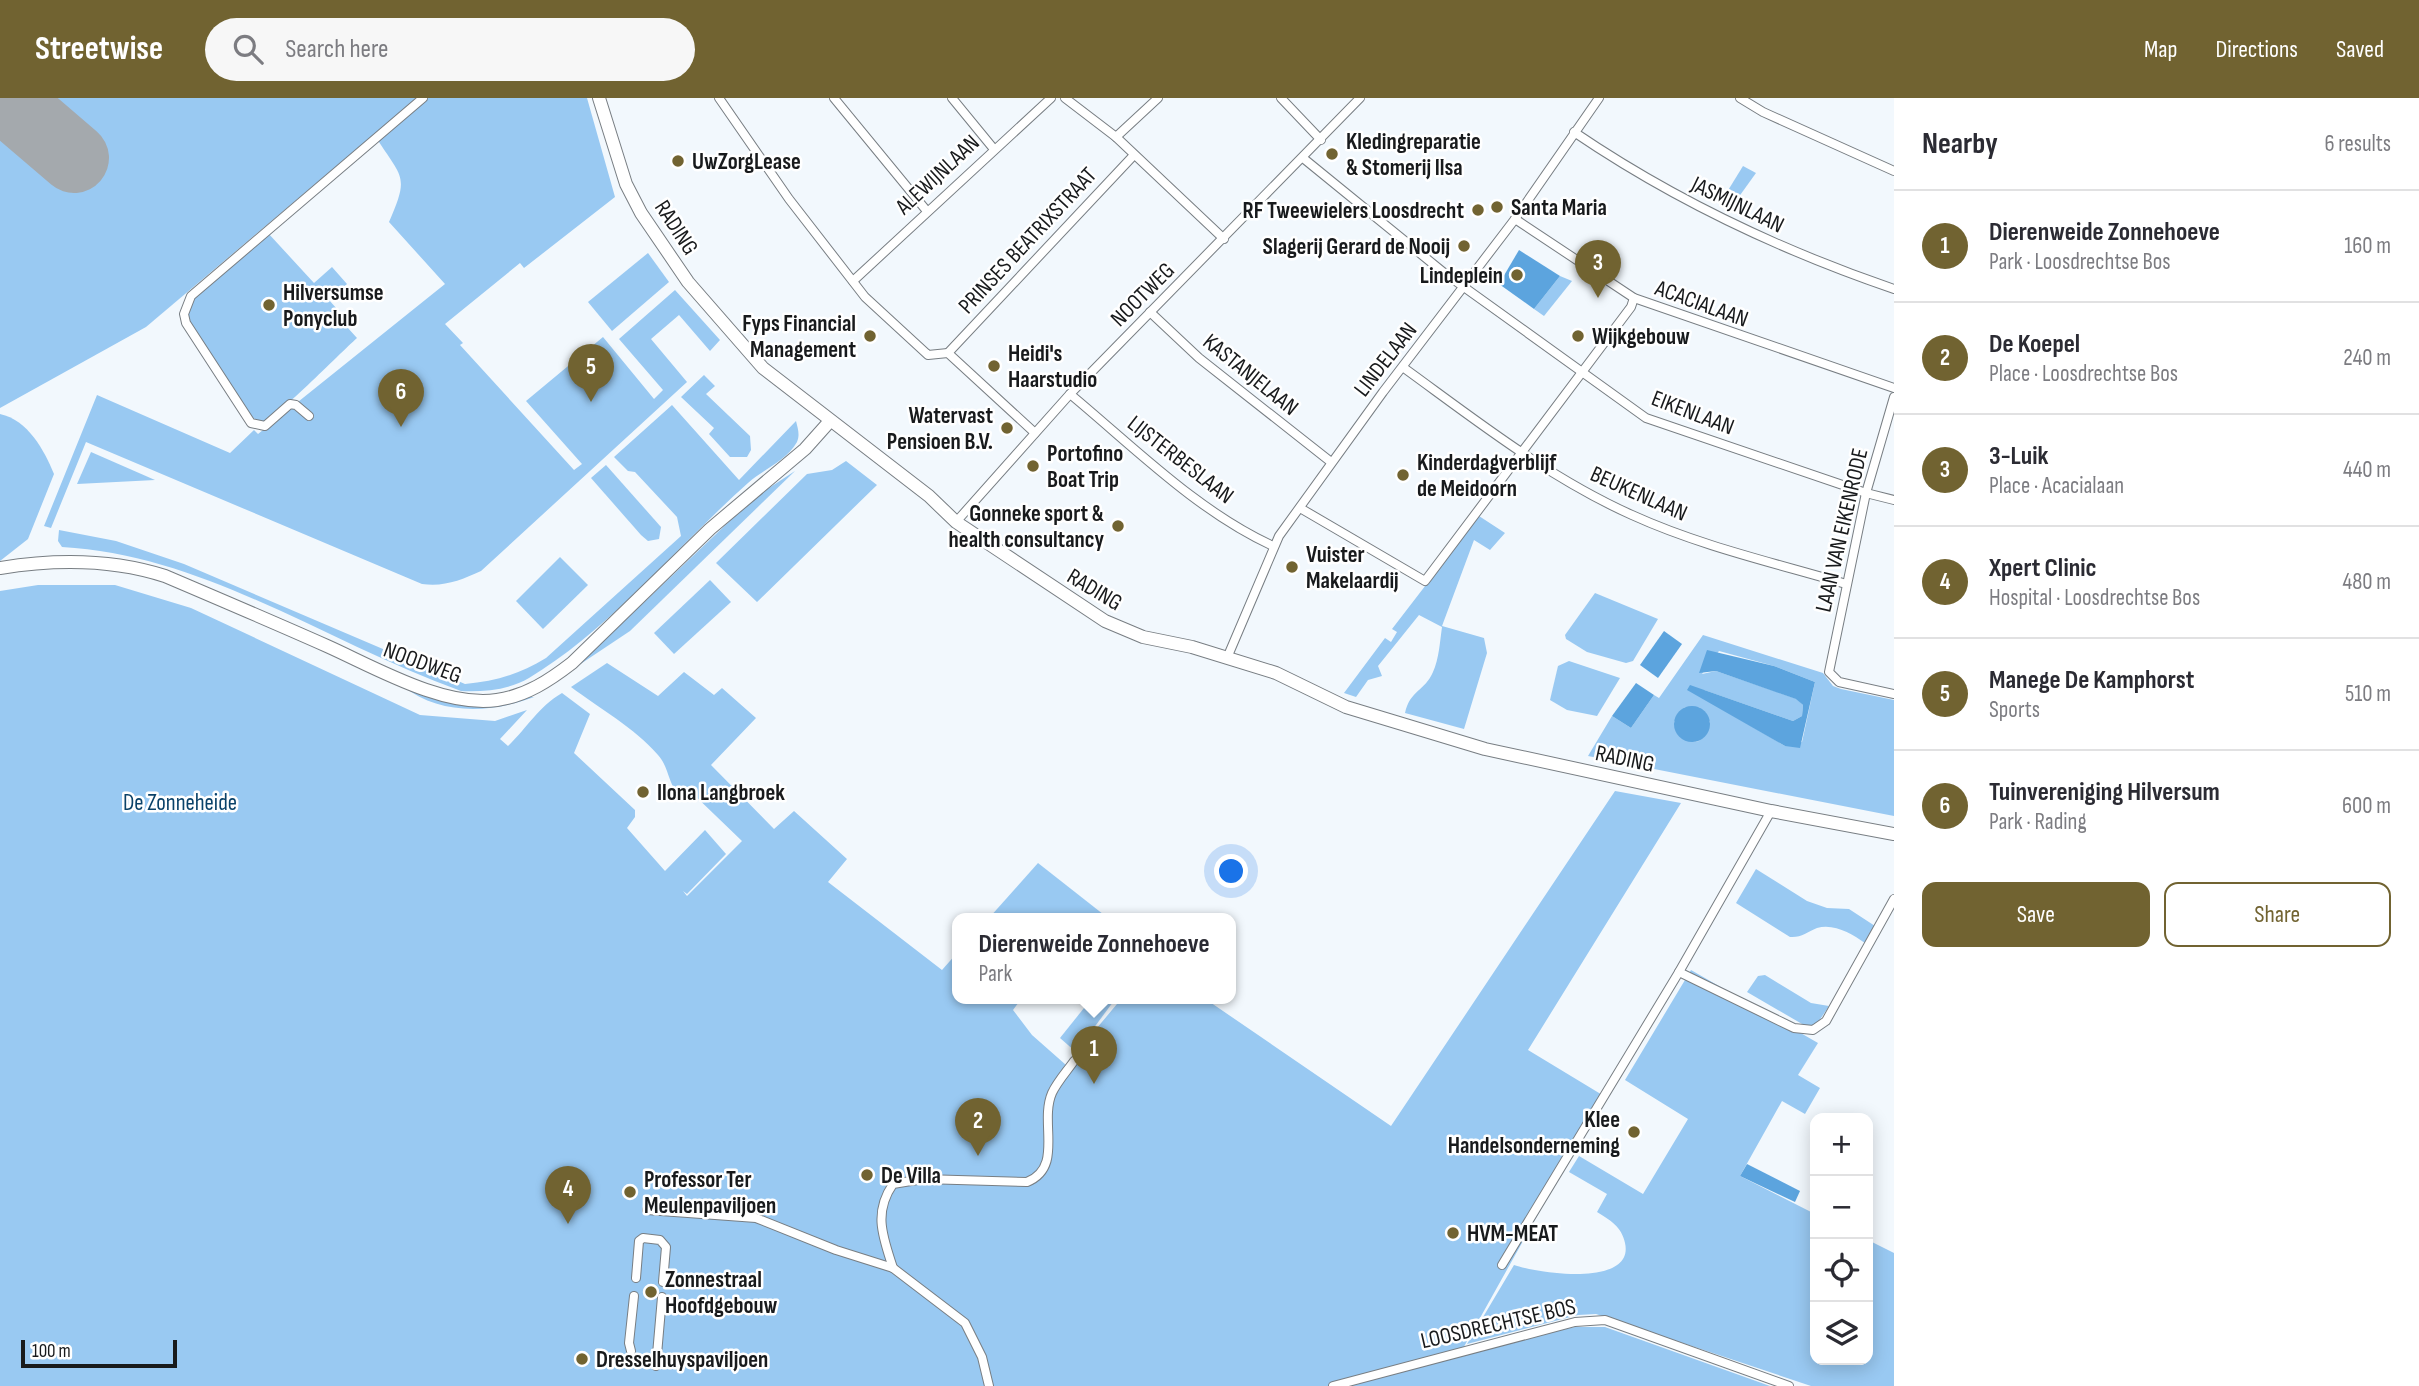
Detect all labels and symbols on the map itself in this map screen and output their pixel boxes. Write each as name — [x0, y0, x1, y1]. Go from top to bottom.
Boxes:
place label: Kledingreparatie & Stomerij Ilsa — [1346, 128, 1481, 182]
street label: ALEWIJNLAAN — [889, 129, 985, 221]
marker: Kledingreparatie & Stomerij Ilsa — [1324, 146, 1340, 162]
place label: UwZorgLease — [692, 148, 801, 176]
marker: UwZorgLease — [670, 153, 686, 169]
street label: PRINSES BEATRIXSTRAAT — [953, 162, 1103, 320]
street label: JASMIJNLAAN — [1686, 170, 1788, 239]
place label: Santa Maria — [1511, 194, 1607, 222]
street label: RADING — [648, 195, 704, 260]
place label: RF Tweewielers Loosdrecht — [1242, 197, 1464, 225]
marker: Santa Maria — [1489, 199, 1505, 215]
marker: RF Tweewielers Loosdrecht — [1470, 202, 1486, 218]
place label: Slagerij Gerard de Nooij — [1263, 233, 1450, 261]
marker: Slagerij Gerard de Nooij — [1456, 238, 1472, 254]
pin: 3 — [1575, 240, 1621, 298]
street label: NOOTWEG — [1105, 257, 1181, 333]
place label: Lindeplein — [1420, 262, 1503, 290]
marker: Lindeplein — [1509, 267, 1525, 283]
street label: ACACIALAAN — [1651, 274, 1752, 334]
place label: Hilversumse Ponyclub — [283, 279, 384, 333]
marker: Hilversumse Ponyclub — [261, 297, 277, 313]
place label: Fyps Financial Management — [742, 310, 856, 364]
street label: LINDELAAN — [1348, 317, 1423, 402]
place label: Wijkgebouw — [1592, 323, 1690, 351]
marker: Fyps Financial Management — [862, 328, 878, 344]
street label: KASTANJELAAN — [1197, 328, 1304, 422]
marker: Wijkgebouw — [1570, 328, 1586, 344]
place label: Heidi's Haarstudio — [1008, 340, 1097, 394]
pin: 5 — [568, 344, 614, 402]
marker: Heidi's Haarstudio — [986, 358, 1002, 374]
pin: 6 — [378, 369, 424, 427]
street label: EIKENLAAN — [1647, 384, 1738, 441]
place label: Watervast Pensioen B.V. — [887, 402, 993, 456]
street label: LIJSTERBESLAAN — [1122, 410, 1239, 510]
marker: Watervast Pensioen B.V. — [999, 420, 1015, 436]
place label: Portofino Boat Trip — [1047, 440, 1123, 494]
street label: LAAN VAN EIKENRODE — [1810, 446, 1874, 615]
place label: Kinderdagverblijf de Meidoorn — [1417, 449, 1557, 503]
marker: Portofino Boat Trip — [1025, 458, 1041, 474]
street label: BEUKENLAAN — [1586, 460, 1691, 528]
marker: Kinderdagverblijf de Meidoorn — [1395, 467, 1411, 483]
place label: Gonneke sport & health consultancy — [949, 500, 1105, 554]
marker: Gonneke sport & health consultancy — [1110, 518, 1126, 534]
place label: Vuister Makelaardij — [1306, 541, 1399, 595]
marker: Vuister Makelaardij — [1284, 559, 1300, 575]
street label: RADING — [1062, 563, 1127, 617]
street label: NOODWEG — [380, 636, 466, 690]
street label: RADING — [1593, 739, 1657, 779]
place label: Ilona Langbroek — [657, 779, 785, 807]
marker: Ilona Langbroek — [635, 784, 651, 800]
park label: De Zonneheide — [123, 789, 237, 817]
your location — [1214, 854, 1248, 888]
pin: 1 — [1071, 1026, 1117, 1084]
pin: 2 — [955, 1098, 1001, 1156]
place label: Klee Handelsonderneming — [1448, 1106, 1620, 1160]
marker: Klee Handelsonderneming — [1626, 1124, 1642, 1140]
place label: De Villa — [881, 1162, 941, 1190]
pin: 4 — [545, 1166, 591, 1224]
place label: Professor Ter Meulenpaviljoen — [644, 1166, 776, 1220]
marker: De Villa — [859, 1167, 875, 1183]
marker: Professor Ter Meulenpaviljoen — [622, 1184, 638, 1200]
place label: HVM-MEAT — [1467, 1220, 1558, 1248]
marker: HVM-MEAT — [1445, 1225, 1461, 1241]
place label: Zonnestraal Hoofdgebouw — [665, 1266, 778, 1320]
marker: Zonnestraal Hoofdgebouw — [643, 1284, 659, 1300]
street label: LOOSDRECHTSE BOS — [1418, 1293, 1578, 1355]
scale bar — [21, 1337, 177, 1369]
place label: Dresselhuyspaviljoen — [596, 1346, 768, 1374]
marker: Dresselhuyspaviljoen — [574, 1351, 590, 1367]

